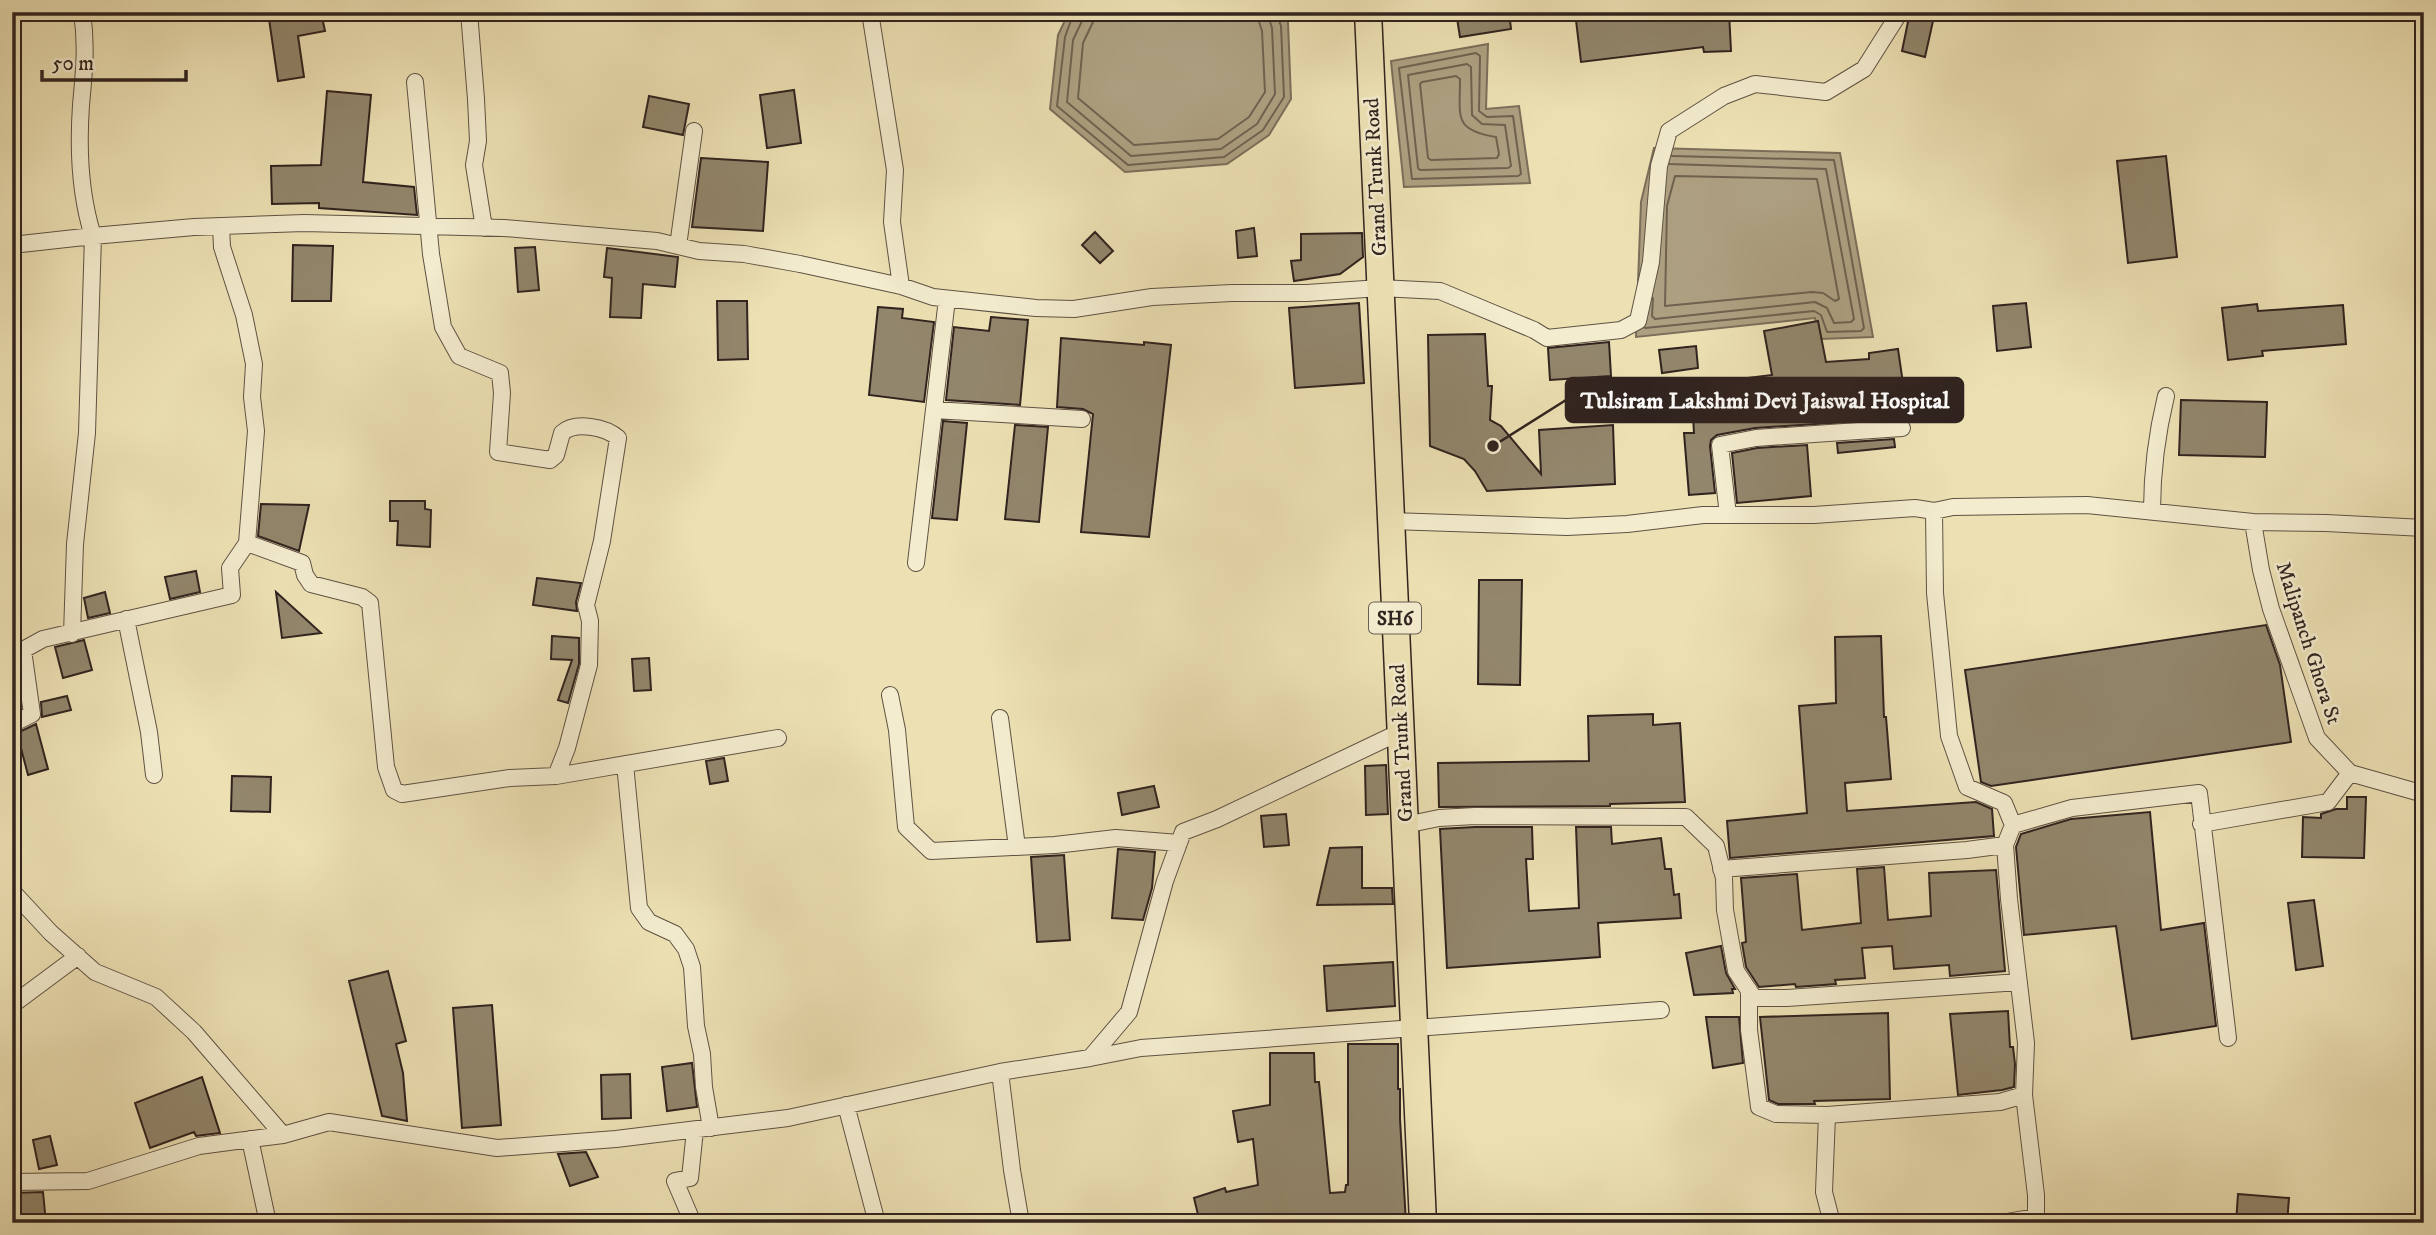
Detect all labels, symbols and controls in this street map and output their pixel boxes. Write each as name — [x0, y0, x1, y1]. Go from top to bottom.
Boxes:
scale bar — [42, 38, 186, 82]
text: 50 m — [52, 51, 94, 77]
street label: Grand Trunk Road — [1359, 97, 1393, 257]
callout: Tulsiram Lakshmi Devi Jaiswal Hospital — [1566, 378, 1963, 422]
text: Tulsiram Lakshmi Devi Jaiswal Hospital — [1580, 387, 1950, 416]
street label: Malipanch Ghora St — [2269, 559, 2347, 728]
road number: SH6 — [1369, 603, 1421, 634]
street label: Grand Trunk Road — [1385, 663, 1419, 823]

